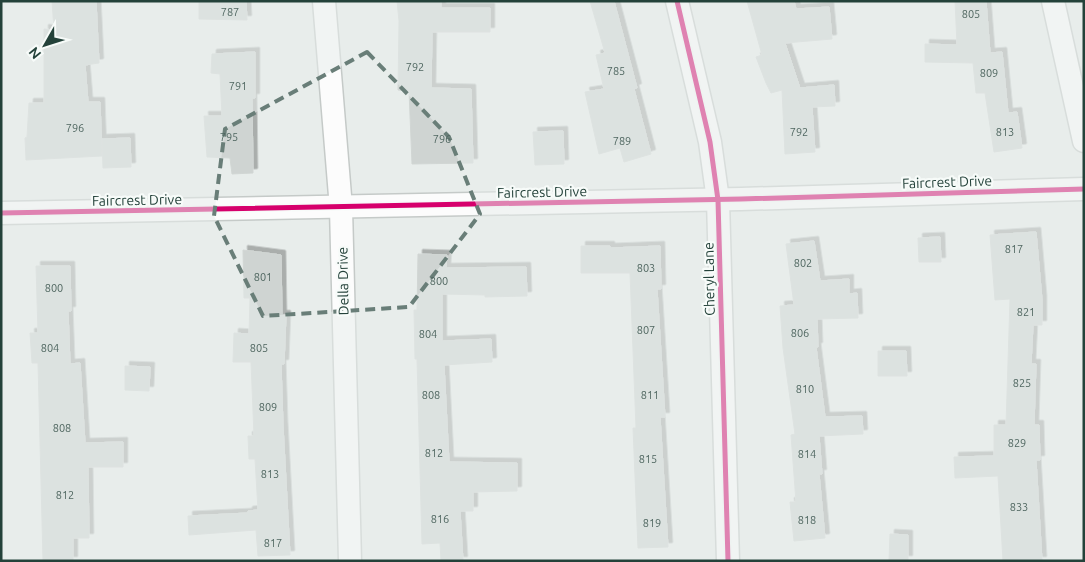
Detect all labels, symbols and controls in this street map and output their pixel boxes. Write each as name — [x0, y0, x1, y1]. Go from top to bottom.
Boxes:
house number: 787 — [221, 6, 239, 18]
house number: 805 — [962, 8, 980, 20]
north arrow — [20, 20, 70, 70]
text: N — [25, 44, 44, 62]
house number: 792 — [406, 61, 424, 73]
house number: 785 — [607, 65, 625, 77]
house number: 809 — [980, 67, 998, 79]
house number: 791 — [229, 80, 247, 92]
house number: 796 — [66, 122, 84, 134]
house number: 792 — [790, 126, 808, 138]
house number: 813 — [996, 126, 1014, 138]
house number: 795 — [220, 131, 238, 143]
house number: 796 — [433, 133, 451, 145]
house number: 789 — [613, 135, 631, 147]
street label: Faircrest Drive — [902, 172, 992, 192]
street label: Faircrest Drive — [497, 183, 587, 201]
street label: Faircrest Drive — [92, 191, 182, 209]
street label: Cheryl Lane — [700, 242, 718, 316]
house number: 817 — [1005, 243, 1023, 255]
street label: Della Drive — [334, 247, 352, 315]
house number: 802 — [794, 257, 812, 269]
house number: 803 — [637, 262, 655, 274]
house number: 801 — [254, 271, 272, 283]
house number: 800 — [430, 275, 448, 287]
house number: 800 — [45, 282, 63, 294]
house number: 821 — [1017, 306, 1035, 318]
house number: 807 — [637, 324, 655, 336]
house number: 806 — [791, 327, 809, 339]
house number: 804 — [419, 328, 437, 340]
house number: 804 — [41, 342, 59, 354]
house number: 805 — [250, 342, 268, 354]
house number: 825 — [1013, 377, 1031, 389]
house number: 810 — [796, 383, 814, 395]
house number: 808 — [422, 389, 440, 401]
house number: 811 — [641, 389, 659, 401]
house number: 809 — [259, 401, 277, 413]
house number: 808 — [53, 422, 71, 434]
house number: 829 — [1008, 437, 1026, 449]
house number: 812 — [425, 447, 443, 459]
house number: 814 — [798, 448, 816, 460]
house number: 815 — [639, 453, 657, 465]
house number: 813 — [261, 468, 279, 480]
house number: 812 — [56, 489, 74, 501]
house number: 833 — [1010, 501, 1028, 513]
house number: 816 — [431, 513, 449, 525]
house number: 818 — [798, 514, 816, 526]
house number: 819 — [643, 517, 661, 529]
house number: 817 — [264, 537, 282, 549]

